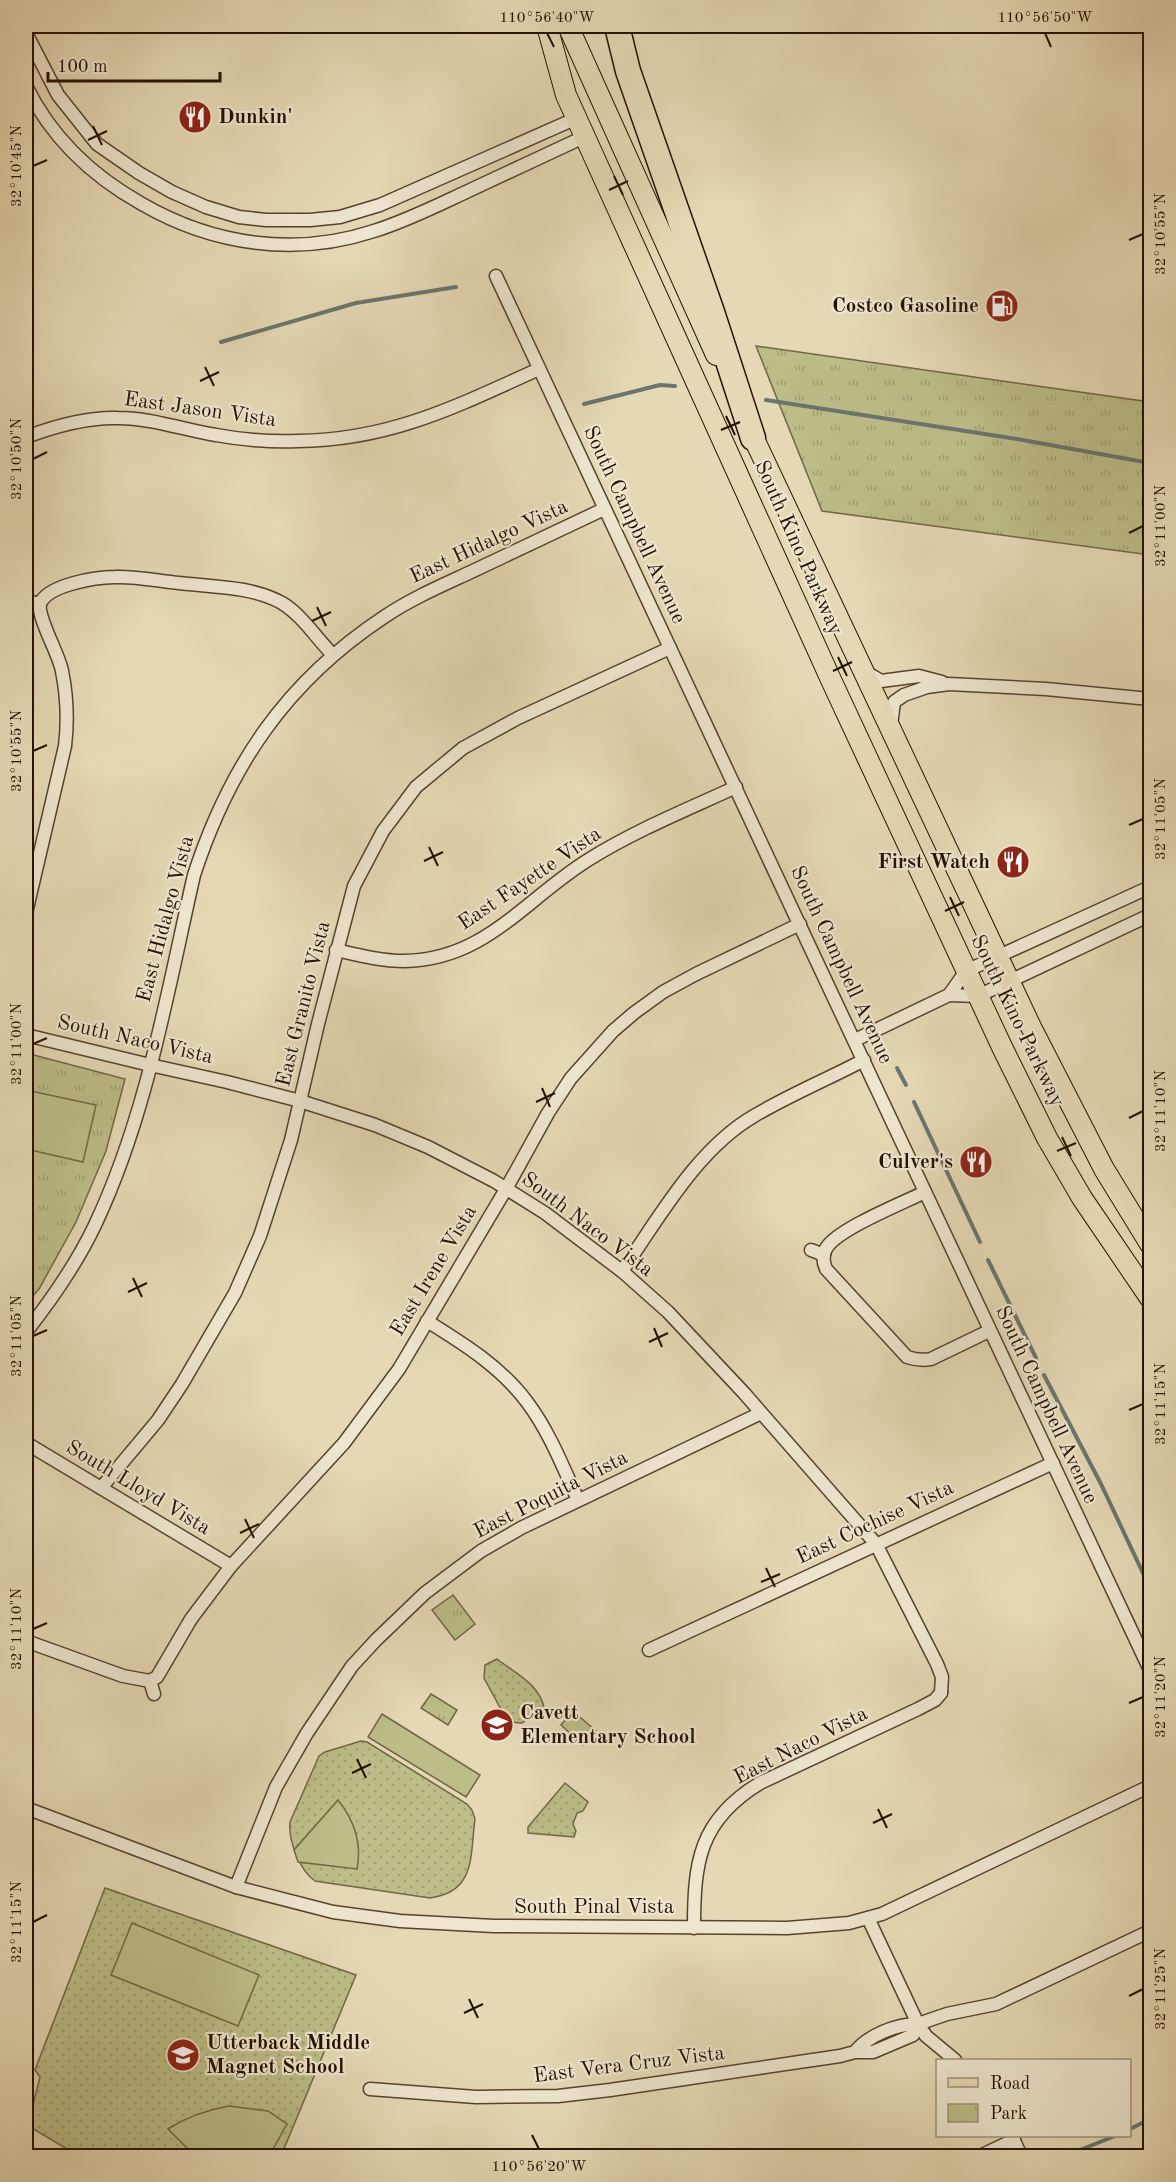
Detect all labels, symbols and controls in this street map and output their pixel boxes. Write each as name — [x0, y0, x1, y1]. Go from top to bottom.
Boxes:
text: 110°56'40"W — [499, 11, 595, 26]
text: 110°56'50"W — [997, 11, 1093, 26]
scale bar — [48, 45, 220, 83]
text: 100 m — [57, 58, 108, 76]
restaurant icon: Dunkin' — [177, 99, 213, 135]
place label: Dunkin' — [218, 107, 292, 128]
text: 32°10'45"N — [10, 125, 25, 207]
text: 32°10'55"N — [1154, 193, 1169, 275]
fuel station icon: Costco Gasoline — [984, 288, 1020, 324]
place label: Costco Gasoline — [832, 296, 979, 317]
street label: East Jason Vista — [123, 389, 277, 431]
text: 32°10'50"N — [10, 418, 25, 500]
street label: South Campbell Avenue — [579, 423, 689, 627]
street label: South Kino Parkway — [750, 458, 846, 638]
text: 32°11'00"N — [1154, 485, 1169, 567]
street label: East Hidalgo Vista — [407, 496, 571, 588]
text: 32°10'55"N — [10, 710, 25, 792]
text: 32°11'05"N — [1154, 778, 1169, 860]
street label: East Fayette Vista — [455, 823, 605, 935]
street label: East Hidalgo Vista — [134, 833, 198, 1005]
restaurant icon: First Watch — [995, 844, 1031, 880]
place label: First Watch — [878, 852, 990, 873]
street label: South Campbell Avenue — [786, 863, 896, 1067]
street label: East Granito Vista — [273, 919, 335, 1089]
street label: South Kino Parkway — [966, 932, 1068, 1110]
text: 32°11'00"N — [10, 1003, 25, 1085]
street label: South Naco Vista — [55, 1012, 215, 1068]
text: 32°11'10"N — [1154, 1070, 1169, 1152]
restaurant icon: Culver's — [958, 1144, 994, 1180]
place label: Culver's — [878, 1152, 953, 1173]
street label: South Naco Vista — [517, 1169, 657, 1281]
street label: East Irene Vista — [387, 1202, 481, 1340]
text: 32°11'05"N — [10, 1295, 25, 1377]
street label: South Campbell Avenue — [991, 1303, 1101, 1507]
text: 32°11'15"N — [1154, 1363, 1169, 1445]
street label: South Lloyd Vista — [62, 1437, 214, 1539]
street label: East Poquita Vista — [471, 1447, 631, 1543]
street label: East Cochise Vista — [793, 1477, 957, 1569]
text: 32°11'10"N — [10, 1588, 25, 1670]
text: 32°11'20"N — [1154, 1656, 1169, 1738]
place label: Cavett Elementary School — [520, 1703, 696, 1748]
street label: East Naco Vista — [731, 1703, 871, 1789]
school or university icon: Cavett Elementary School — [479, 1707, 515, 1743]
text: 32°11'15"N — [10, 1881, 25, 1963]
street label: South Pinal Vista — [514, 1897, 674, 1918]
text: 32°11'25"N — [1154, 1948, 1169, 2030]
place label: Utterback Middle Magnet School — [206, 2033, 370, 2078]
school or university icon: Utterback Middle Magnet School — [165, 2037, 201, 2073]
street label: East Vera Cruz Vista — [532, 2043, 726, 2087]
legend — [936, 2059, 1131, 2137]
text: Road — [990, 2075, 1030, 2093]
text: Park — [990, 2105, 1027, 2123]
text: 110°56'20"W — [491, 2160, 587, 2175]

